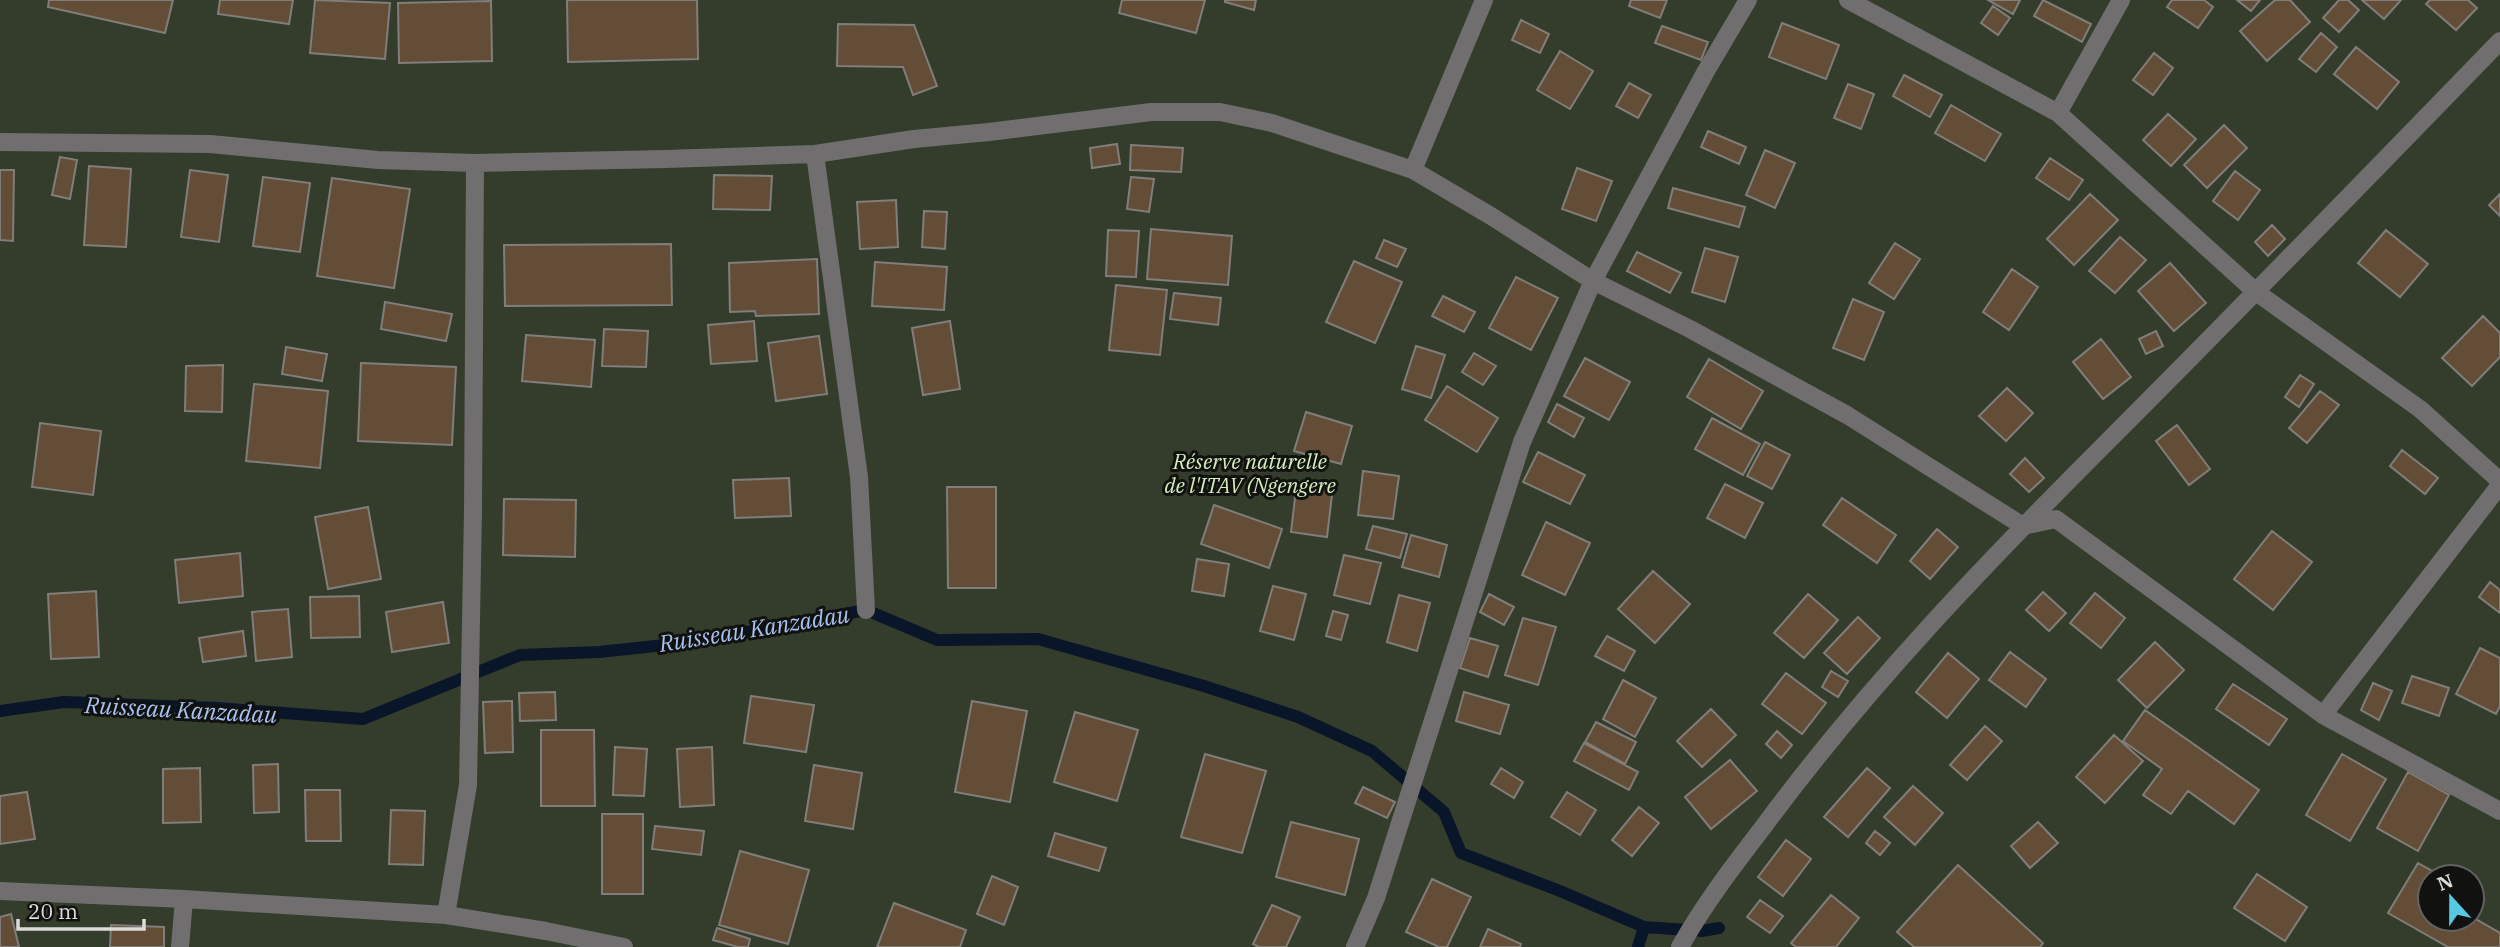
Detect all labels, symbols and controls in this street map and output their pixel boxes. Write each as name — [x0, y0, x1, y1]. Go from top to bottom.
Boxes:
park label: Réserve naturelle de l'ITAV (Ngengere — [1164, 447, 1337, 499]
water label: Ruisseau Kanzadau — [656, 598, 851, 658]
water label: Ruisseau Kanzadau — [83, 689, 278, 729]
north arrow — [2416, 863, 2486, 933]
text: N — [2434, 868, 2456, 896]
scale bar — [18, 888, 144, 932]
text: 20 m — [28, 897, 78, 925]

